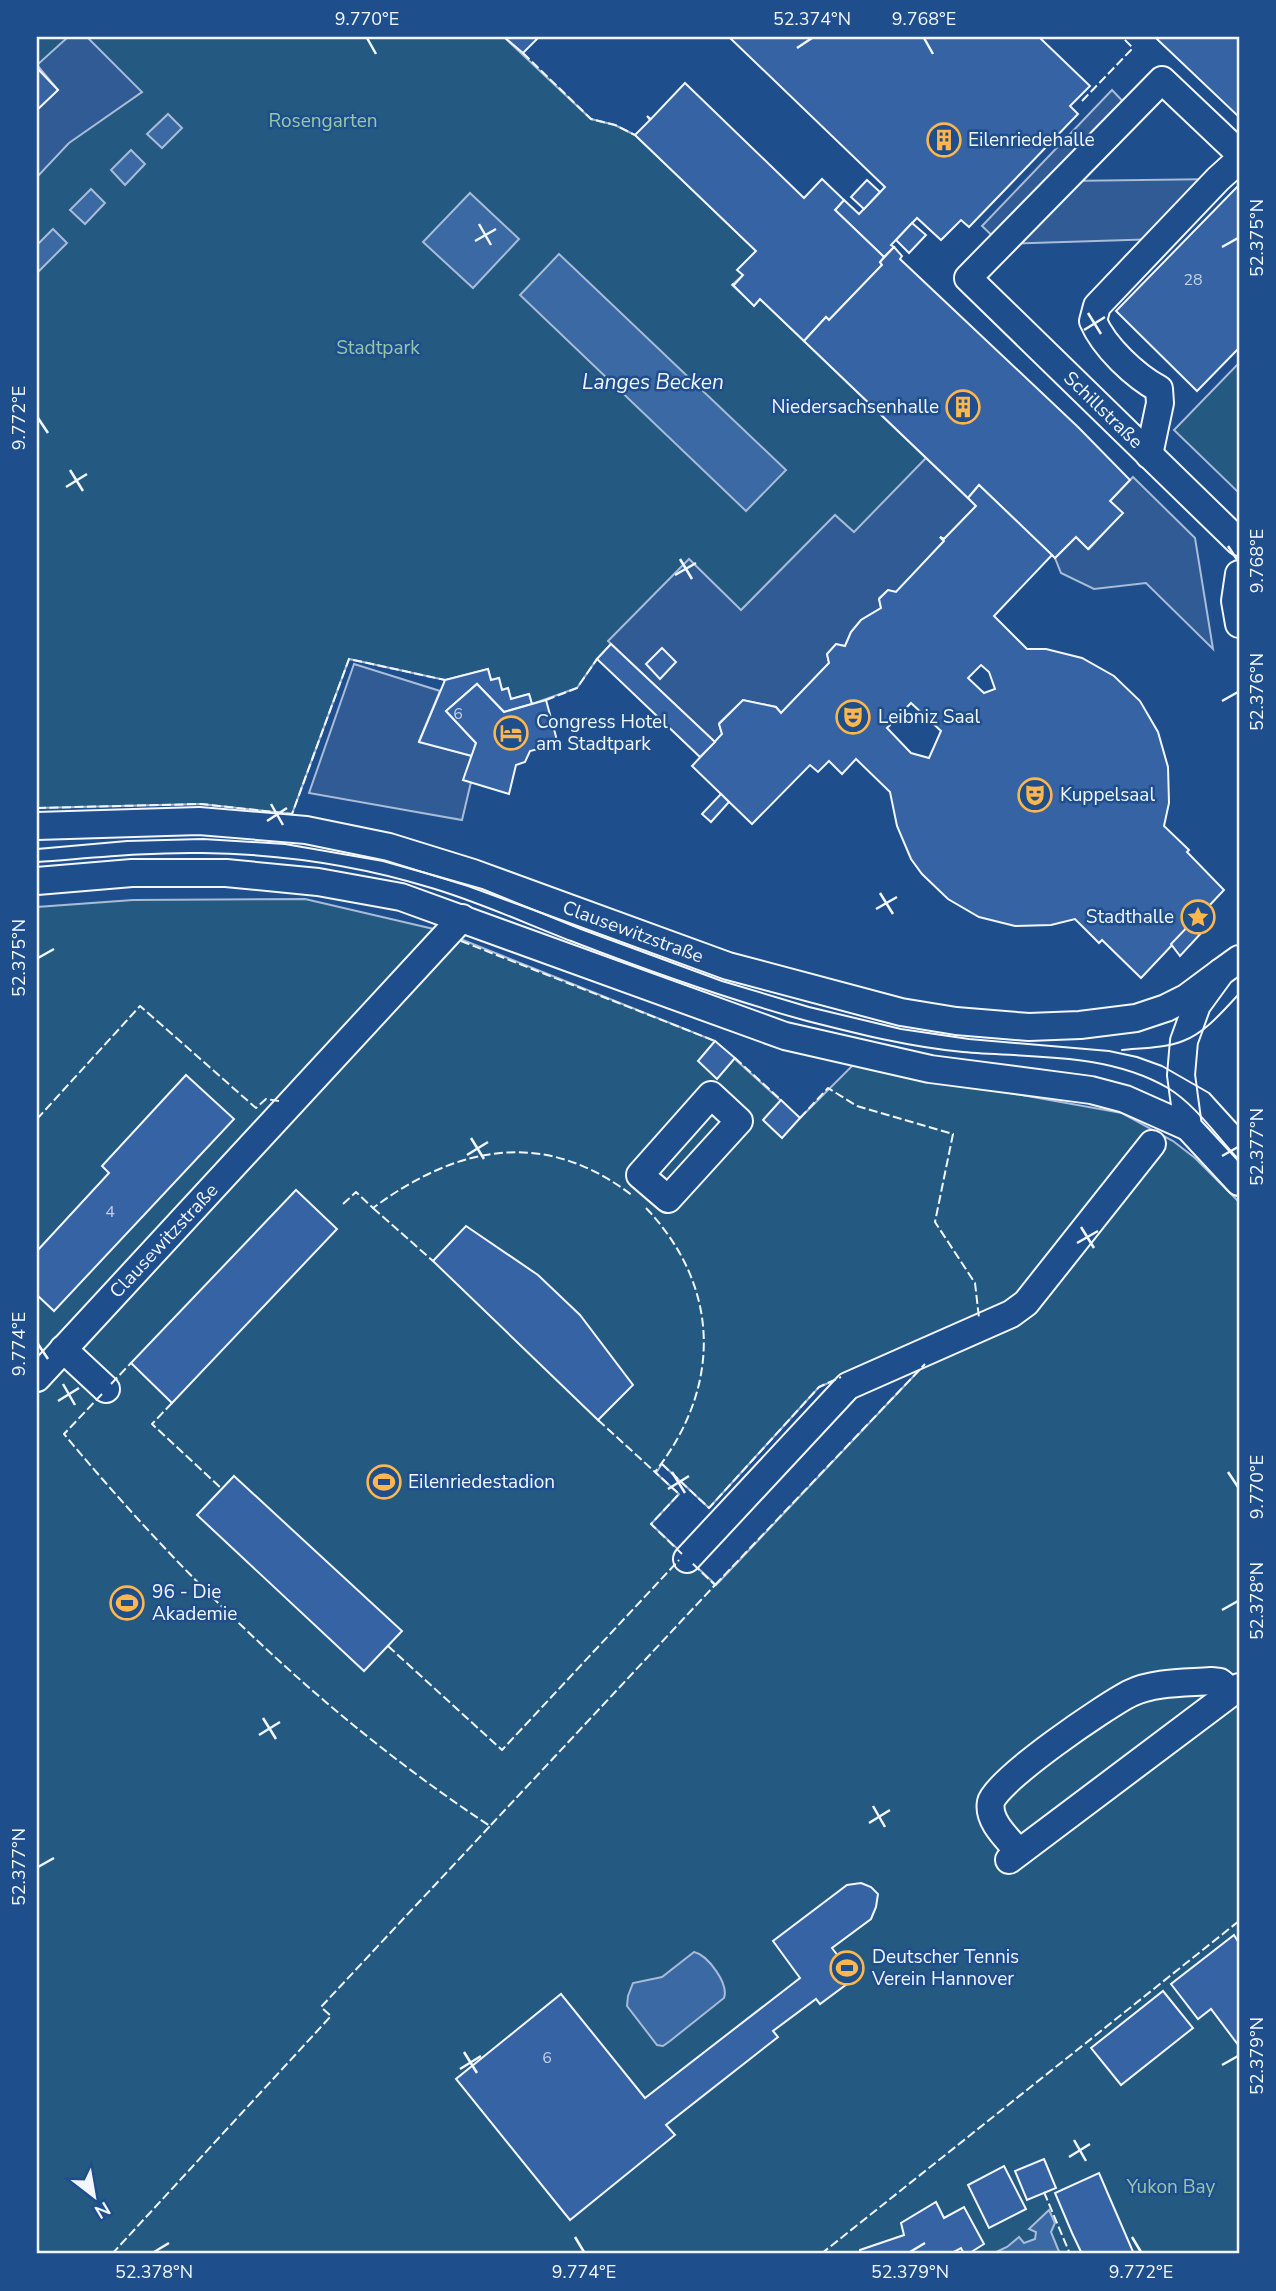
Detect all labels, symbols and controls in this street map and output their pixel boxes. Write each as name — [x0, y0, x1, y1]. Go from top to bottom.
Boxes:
text: 9.770°E — [335, 7, 399, 31]
text: 52.374°N — [773, 7, 851, 31]
text: 9.768°E — [892, 7, 956, 31]
park label: Rosengarten — [268, 108, 378, 134]
building icon: Eilenriedehalle — [925, 121, 963, 159]
place label: Eilenriedehalle — [968, 127, 1095, 153]
text: 52.375°N — [1245, 199, 1269, 277]
house number: 28 — [1183, 269, 1203, 291]
park label: Stadtpark — [336, 335, 420, 361]
street label: Schillstraße — [1058, 366, 1148, 454]
water label: Langes Becken — [582, 368, 724, 396]
text: 9.772°E — [7, 386, 31, 450]
building icon: Niedersachsenhalle — [944, 388, 982, 426]
place label: Niedersachsenhalle — [772, 394, 939, 420]
text: 9.768°E — [1245, 529, 1269, 593]
text: 52.376°N — [1245, 653, 1269, 731]
theatre icon: Leibniz Saal — [834, 698, 872, 736]
house number: 6 — [453, 703, 463, 725]
place label: Leibniz Saal — [878, 704, 981, 730]
place label: Congress Hotel am Stadtpark — [536, 709, 668, 757]
hotel icon: Congress Hotel am Stadtpark — [492, 714, 530, 752]
theatre icon: Kuppelsaal — [1016, 776, 1054, 814]
place label: Kuppelsaal — [1060, 782, 1155, 808]
street label: Clausewitzstraße — [559, 894, 707, 970]
place icon: Stadthalle — [1179, 898, 1217, 936]
place label: Stadthalle — [1086, 904, 1174, 930]
text: 52.375°N — [7, 919, 31, 997]
text: 52.377°N — [1245, 1108, 1269, 1186]
street label: Clausewitzstraße — [104, 1178, 224, 1304]
house number: 4 — [105, 1201, 115, 1223]
text: 9.774°E — [7, 1312, 31, 1376]
text: 9.770°E — [1245, 1455, 1269, 1519]
sports icon: Eilenriedestadion — [365, 1463, 403, 1501]
place label: Eilenriedestadion — [408, 1469, 555, 1495]
text: 52.378°N — [1245, 1562, 1269, 1640]
place label: 96 - Die Akademie — [152, 1579, 237, 1627]
sports icon: 96 - Die Akademie — [108, 1584, 146, 1622]
text: 52.377°N — [7, 1828, 31, 1906]
place label: Deutscher Tennis Verein Hannover — [871, 1944, 1019, 1992]
sports icon: Deutscher Tennis Verein Hannover — [828, 1949, 866, 1987]
text: 52.379°N — [1245, 2017, 1269, 2095]
house number: 6 — [542, 2047, 552, 2069]
north arrow — [60, 2162, 130, 2232]
park label: Yukon Bay — [1126, 2174, 1216, 2200]
text: N — [89, 2195, 115, 2225]
text: 52.378°N — [115, 2260, 193, 2284]
text: 9.774°E — [552, 2260, 616, 2284]
text: 52.379°N — [871, 2260, 949, 2284]
text: 9.772°E — [1109, 2260, 1173, 2284]

